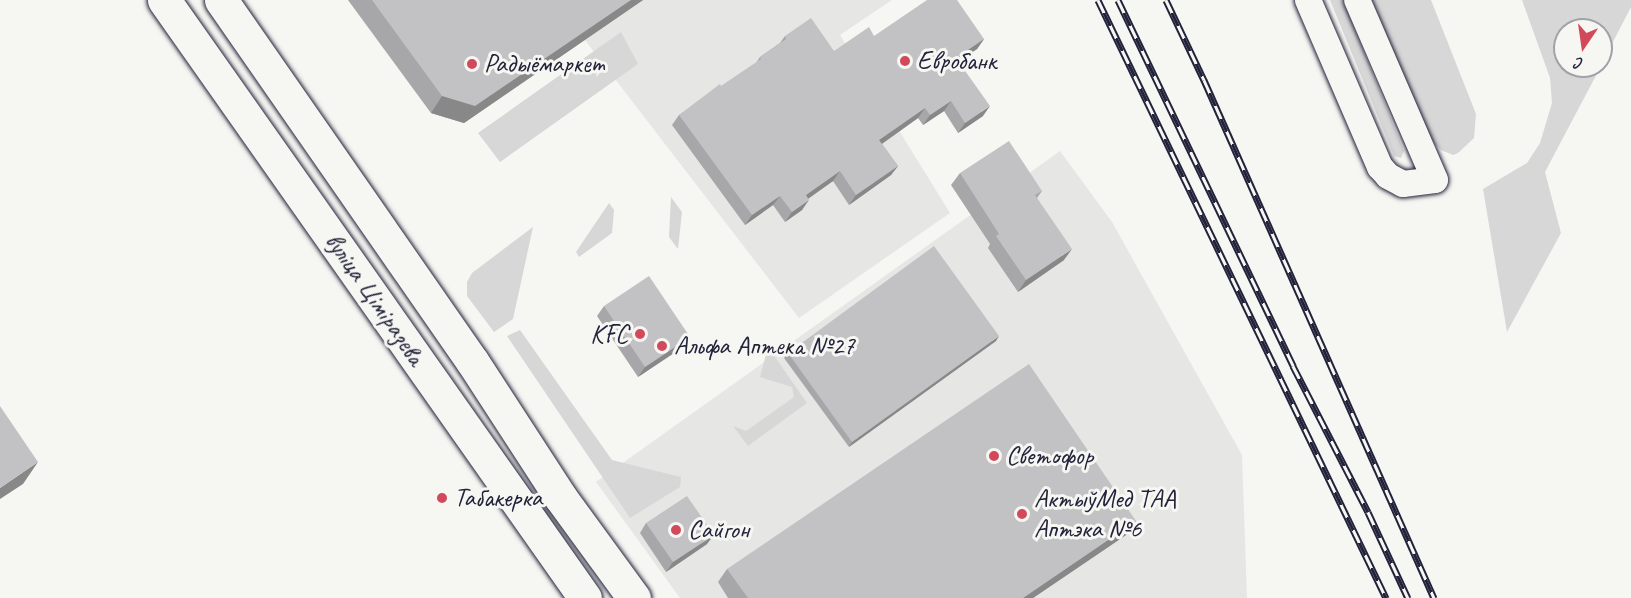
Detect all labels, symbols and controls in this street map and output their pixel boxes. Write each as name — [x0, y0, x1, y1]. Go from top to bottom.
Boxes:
north arrow — [1553, 18, 1613, 78]
place label: Евробанк — [917, 45, 996, 77]
place label: Радыёмаркет — [484, 48, 604, 80]
text: С — [1573, 53, 1585, 74]
marker: Евробанк — [898, 54, 912, 68]
marker: Радыёмаркет — [465, 57, 479, 71]
street label: вуліца Ціміразева — [318, 227, 432, 371]
place label: KFC — [590, 318, 628, 350]
marker: KFC — [633, 327, 647, 341]
place label: Альфа Аптека №27 — [674, 330, 854, 362]
marker: Альфа Аптека №27 — [655, 339, 669, 353]
place label: Светофор — [1006, 440, 1093, 472]
marker: Светофор — [987, 449, 1001, 463]
place label: Табакерка — [454, 482, 542, 514]
place label: АктыўМед ТАА Аптэка №6 — [1034, 483, 1174, 544]
marker: Табакерка — [435, 491, 449, 505]
marker: АктыўМед ТАА Аптэка №6 — [1015, 507, 1029, 521]
place label: Сайгон — [688, 514, 749, 546]
marker: Сайгон — [669, 523, 683, 537]

